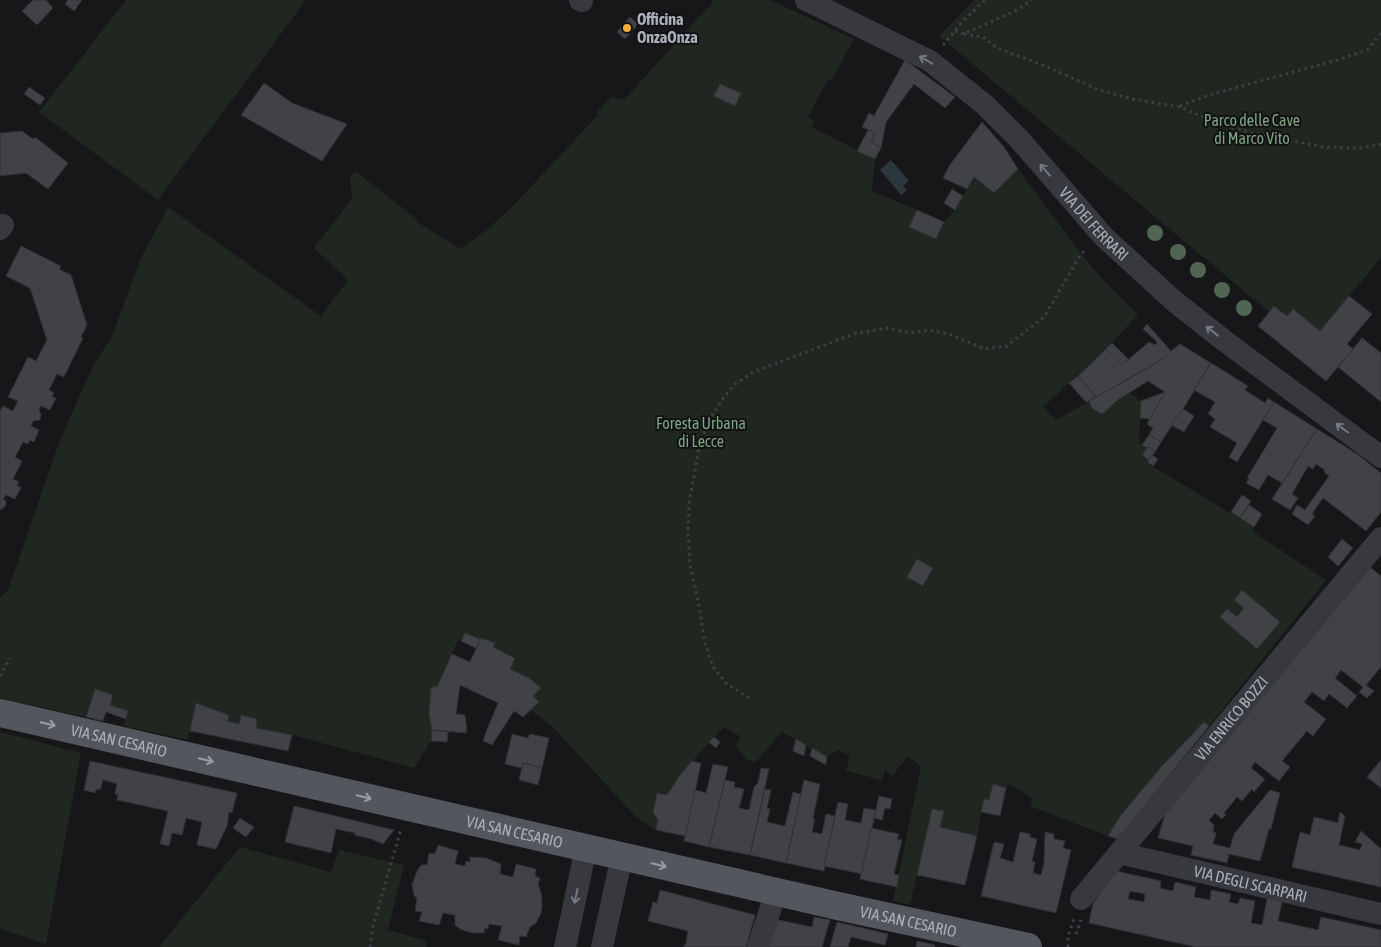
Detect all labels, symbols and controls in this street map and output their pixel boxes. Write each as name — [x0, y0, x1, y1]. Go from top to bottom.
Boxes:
place label: Officina OnzaOnza — [637, 10, 698, 46]
marker: Officina OnzaOnza — [621, 22, 633, 34]
one-way arrow — [920, 54, 934, 64]
park label: Parco delle Cave di Marco Vito — [1204, 111, 1300, 147]
one-way arrow — [1039, 163, 1051, 176]
street label: VIA DEI FERRARI — [1056, 183, 1132, 264]
one-way arrow — [1205, 326, 1218, 337]
park label: Foresta Urbana di Lecce — [656, 414, 746, 450]
one-way arrow — [1336, 422, 1349, 433]
street label: VIA ENRICO BOZZI — [1191, 673, 1271, 764]
one-way arrow — [39, 720, 55, 729]
street label: VIA SAN CESARIO — [69, 721, 169, 760]
one-way arrow — [197, 756, 213, 765]
one-way arrow — [356, 793, 372, 802]
street label: VIA SAN CESARIO — [465, 812, 564, 851]
one-way arrow — [650, 861, 666, 870]
street label: VIA DEGLI SCARPARI — [1192, 862, 1309, 905]
one-way arrow — [571, 888, 580, 904]
street label: VIA SAN CESARIO — [858, 902, 958, 940]

